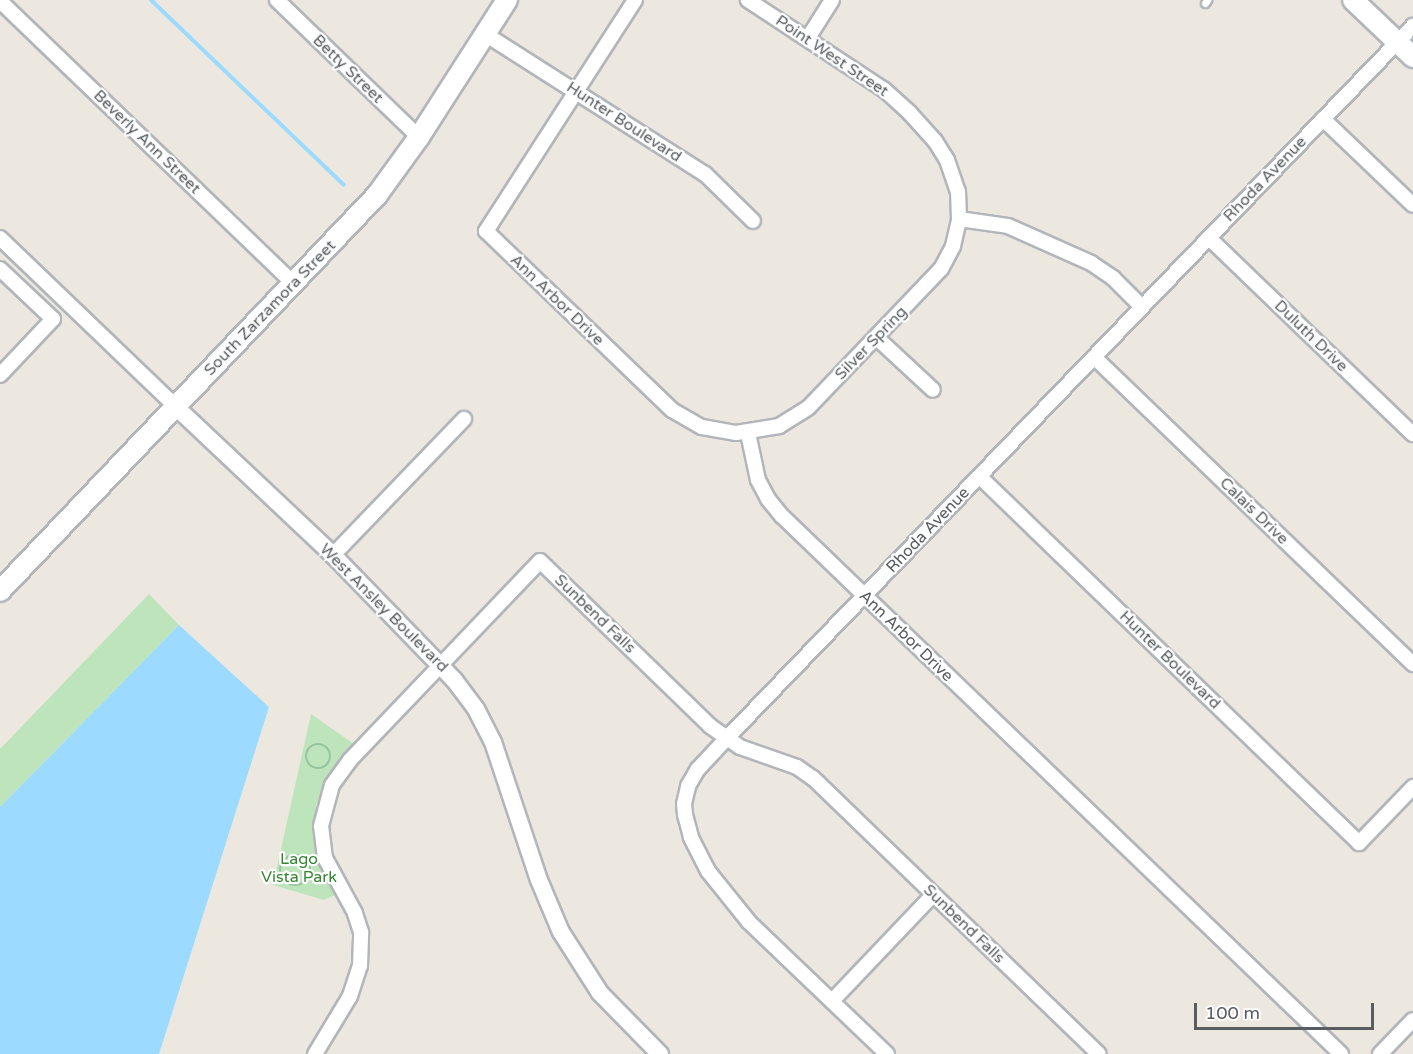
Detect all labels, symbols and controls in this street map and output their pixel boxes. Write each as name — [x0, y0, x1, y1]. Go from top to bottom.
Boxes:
street label: Point West Street — [772, 11, 892, 101]
street label: Betty Street — [309, 31, 387, 107]
street label: Hunter Boulevard — [563, 78, 685, 166]
street label: Beverly Ann Street — [89, 86, 205, 198]
street label: Rhoda Avenue — [1219, 132, 1311, 226]
street label: South Zarzamora Street — [200, 236, 340, 380]
street label: Ann Arbor Drive — [506, 250, 608, 350]
street label: Duluth Drive — [1270, 296, 1352, 376]
street label: Silver Spring — [831, 302, 911, 384]
street label: Calais Drive — [1216, 473, 1292, 549]
street label: Rhoda Avenue — [882, 483, 974, 577]
street label: West Ansley Boulevard — [316, 540, 452, 676]
street label: Sunbend Falls — [550, 570, 640, 658]
street label: Ann Arbor Drive — [855, 586, 957, 686]
street label: Hunter Boulevard — [1115, 607, 1225, 713]
park label: Lago Vista Park — [261, 849, 337, 887]
street label: Sunbend Falls — [919, 880, 1009, 968]
scale bar — [1197, 991, 1377, 1029]
text: 100 m — [1205, 1002, 1260, 1024]

